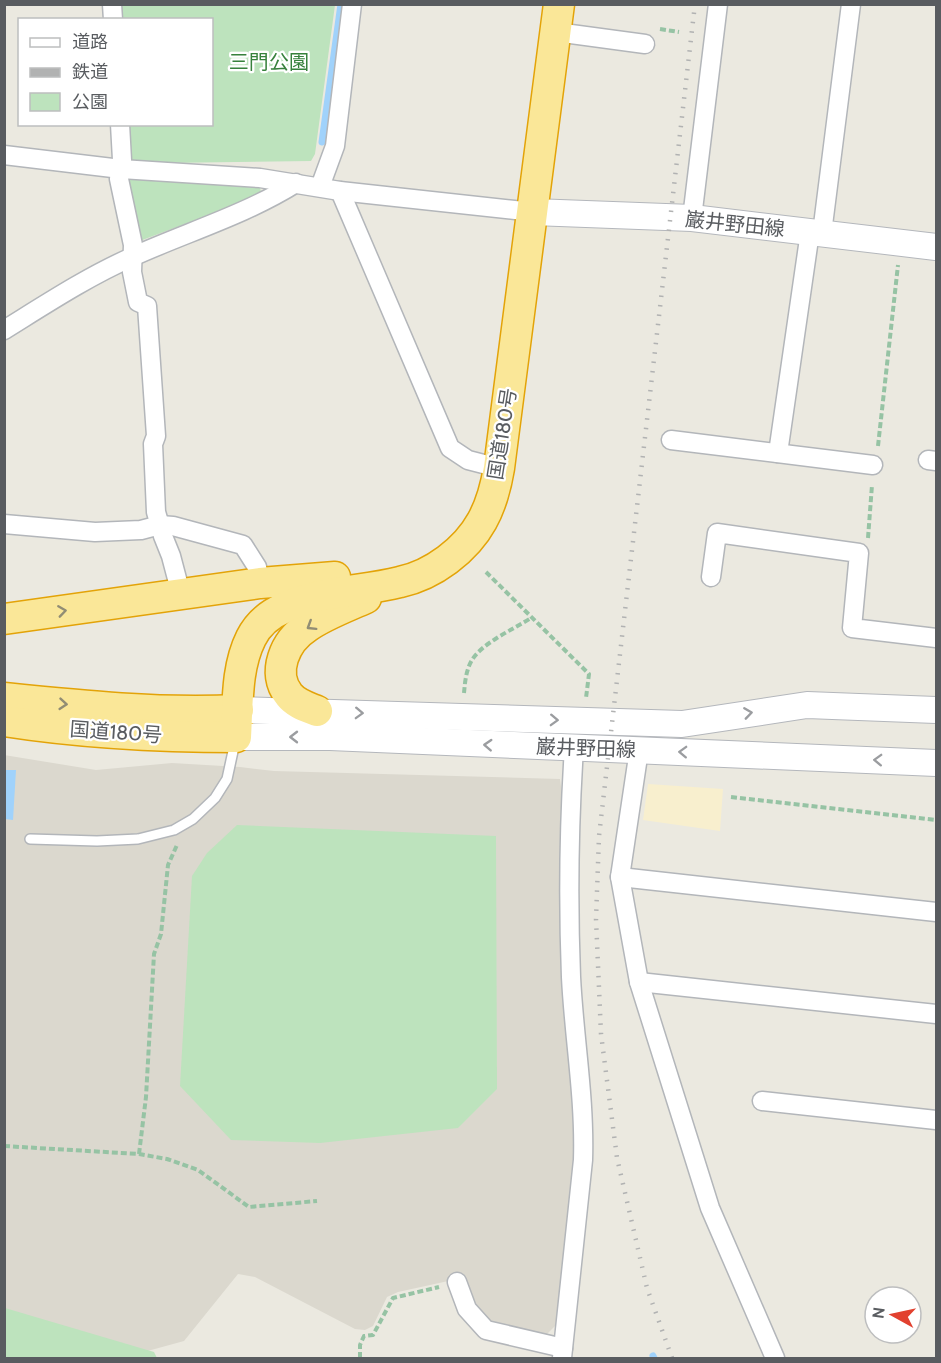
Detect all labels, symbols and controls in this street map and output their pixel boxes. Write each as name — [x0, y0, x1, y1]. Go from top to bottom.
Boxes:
legend — [18, 18, 213, 126]
text: 道路 — [72, 31, 108, 53]
park label: 三門公園 — [229, 50, 309, 74]
text: 鉄道 — [72, 61, 108, 83]
text: 公園 — [72, 91, 108, 113]
street label: 巌井野田線 — [684, 207, 786, 241]
street label: 国道180号 — [483, 386, 521, 482]
one-way arrow — [58, 605, 67, 617]
one-way arrow — [306, 618, 317, 629]
one-way arrow — [58, 697, 67, 710]
one-way arrow — [355, 706, 364, 719]
one-way arrow — [744, 708, 753, 720]
one-way arrow — [550, 714, 559, 727]
street label: 国道180号 — [69, 717, 163, 747]
one-way arrow — [289, 731, 298, 743]
street label: 巌井野田線 — [536, 734, 636, 762]
one-way arrow — [484, 738, 493, 751]
one-way arrow — [679, 745, 688, 758]
one-way arrow — [874, 754, 883, 767]
north arrow — [863, 1285, 923, 1345]
text: N — [868, 1306, 889, 1320]

